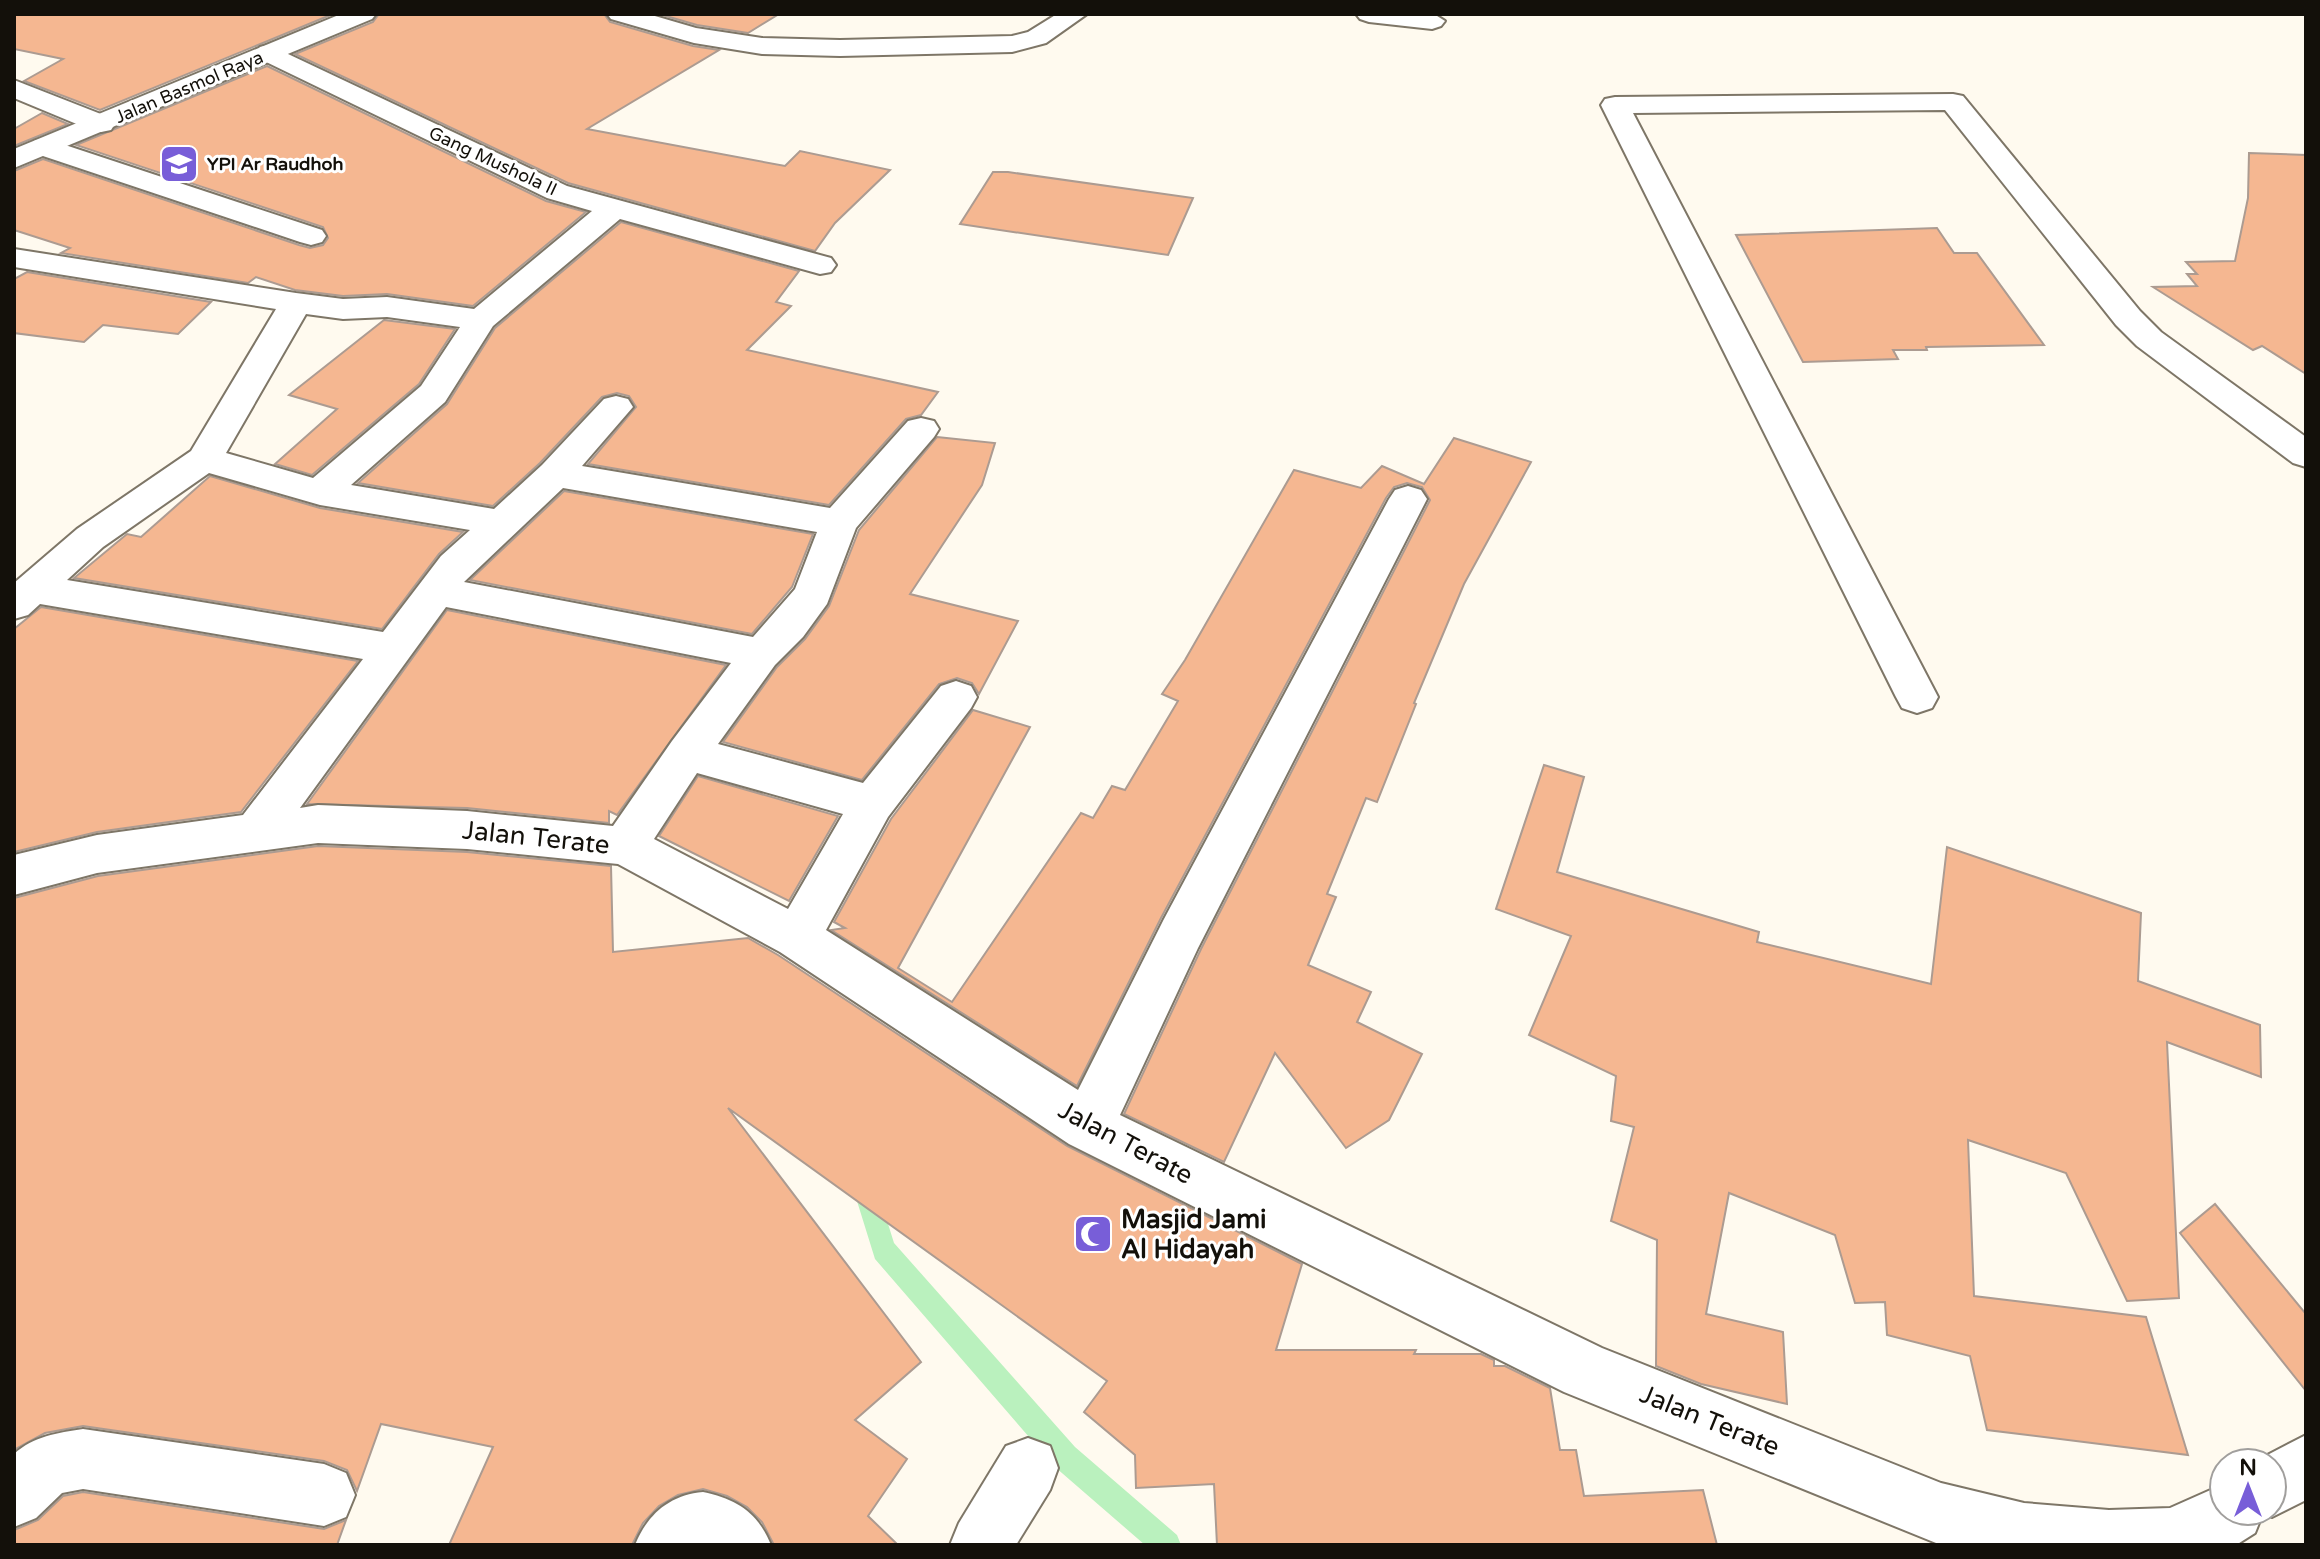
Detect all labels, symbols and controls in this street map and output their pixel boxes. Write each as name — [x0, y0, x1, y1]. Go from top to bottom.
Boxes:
street label: Jalan Basmol Raya — [111, 46, 267, 128]
street label: Gang Mushola II — [425, 122, 561, 200]
school or university icon: YPI Ar Raudhoh — [158, 143, 200, 185]
place label: YPI Ar Raudhoh — [207, 153, 343, 175]
street label: Jalan Terate — [461, 814, 611, 861]
street label: Jalan Terate — [1053, 1094, 1198, 1191]
place label: Masjid Jami Al Hidayah — [1121, 1204, 1267, 1265]
mosque icon: Masjid Jami Al Hidayah — [1072, 1213, 1114, 1255]
street label: Jalan Terate — [1635, 1378, 1784, 1463]
north arrow — [2208, 1447, 2288, 1527]
text: N — [2239, 1455, 2257, 1481]

